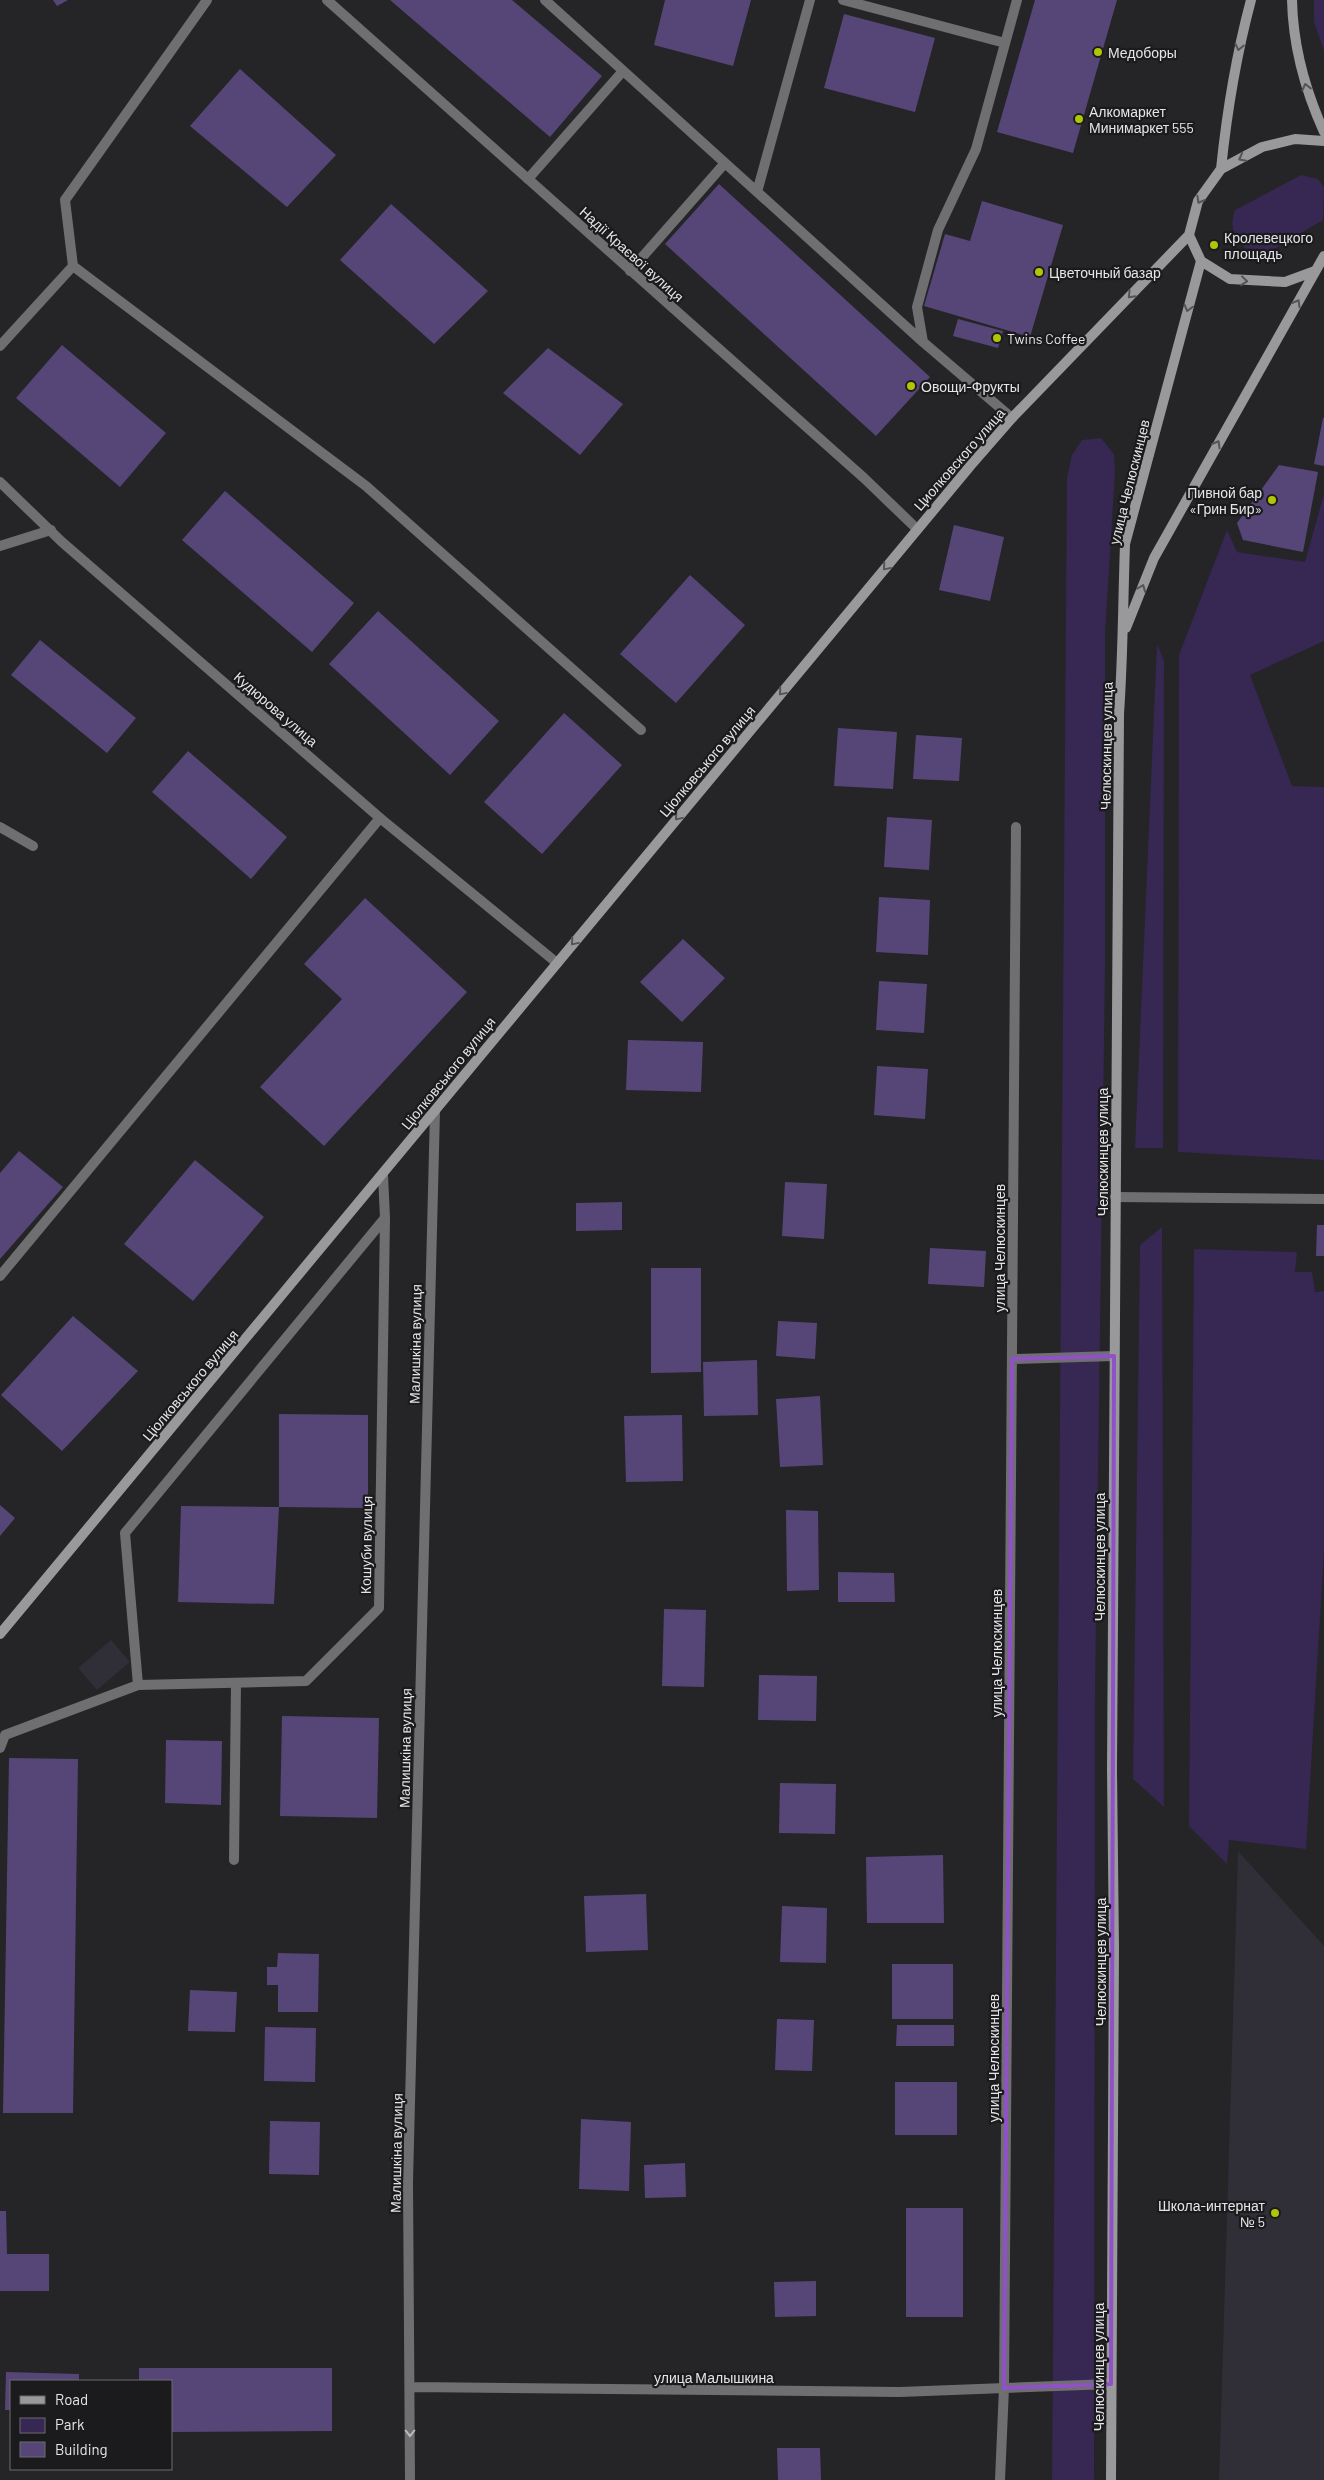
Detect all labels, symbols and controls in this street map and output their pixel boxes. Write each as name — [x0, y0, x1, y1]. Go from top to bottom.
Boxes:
one-way arrow — [1234, 43, 1245, 52]
place label: Медоборы — [1108, 44, 1177, 61]
marker: Медоборы — [1092, 46, 1104, 58]
one-way arrow — [1301, 84, 1311, 92]
place label: Алкомаркет Минимаркет 555 — [1089, 103, 1194, 136]
marker: Алкомаркет Минимаркет 555 — [1073, 113, 1085, 125]
one-way arrow — [1238, 152, 1247, 162]
one-way arrow — [1196, 194, 1206, 203]
street label: Надії Краєвої вулиця — [577, 203, 687, 305]
place label: Кролевецкого площадь — [1224, 229, 1313, 262]
marker: Кролевецкого площадь — [1208, 239, 1220, 251]
place label: Цветочный базар — [1049, 264, 1161, 281]
marker: Цветочный базар — [1033, 266, 1045, 278]
one-way arrow — [1240, 275, 1248, 286]
one-way arrow — [1128, 289, 1137, 298]
one-way arrow — [1291, 299, 1301, 308]
one-way arrow — [1183, 304, 1194, 313]
place label: Twins Coffee — [1007, 330, 1085, 347]
marker: Twins Coffee — [991, 332, 1003, 344]
place label: Овощи-Фрукты — [921, 378, 1020, 395]
marker: Овощи-Фрукты — [905, 380, 917, 392]
street label: Циолковского улица — [910, 404, 1008, 514]
street label: улица Челюскинцев — [1105, 418, 1153, 546]
one-way arrow — [1211, 441, 1221, 450]
place label: Пивной бар «Грин Бир» — [1187, 484, 1262, 517]
marker: Пивной бар «Грин Бир» — [1266, 494, 1278, 506]
one-way arrow — [883, 561, 891, 570]
one-way arrow — [1136, 584, 1146, 593]
street label: Кудюрова улица — [231, 668, 321, 750]
street label: Челюскинцев улица — [1096, 681, 1116, 810]
one-way arrow — [779, 686, 788, 695]
street label: Ціолковського вулиця — [656, 702, 758, 820]
one-way arrow — [676, 811, 684, 820]
one-way arrow — [572, 936, 580, 945]
street label: Ціолковського вулиця — [397, 1013, 499, 1133]
street label: Челюскинцев улица — [1094, 1088, 1111, 1216]
street label: улица Челюскинцев — [991, 1184, 1008, 1312]
street label: Малишкіна вулиця — [405, 1284, 425, 1404]
street label: Ціолковського вулиця — [139, 1326, 241, 1444]
street label: Челюскинцев улица — [1091, 1493, 1108, 1621]
street label: Кошуби вулиця — [357, 1496, 375, 1594]
street label: улица Челюскинцев — [988, 1589, 1005, 1717]
street label: Малишкіна вулиця — [395, 1688, 415, 1808]
street label: Челюскинцев улица — [1092, 1898, 1109, 2026]
street label: улица Челюскинцев — [985, 1994, 1002, 2122]
street label: Малишкіна вулиця — [386, 2093, 406, 2213]
place label: Школа-интернат № 5 — [1158, 2197, 1266, 2230]
marker: Школа-интернат № 5 — [1269, 2207, 1281, 2219]
street label: Челюскинцев улица — [1090, 2303, 1107, 2431]
street label: улица Малышкина — [654, 2369, 774, 2386]
legend — [10, 2380, 172, 2470]
text: Road — [55, 2390, 88, 2408]
text: Park — [55, 2415, 85, 2433]
one-way arrow — [405, 2430, 415, 2438]
text: Building — [55, 2440, 108, 2458]

